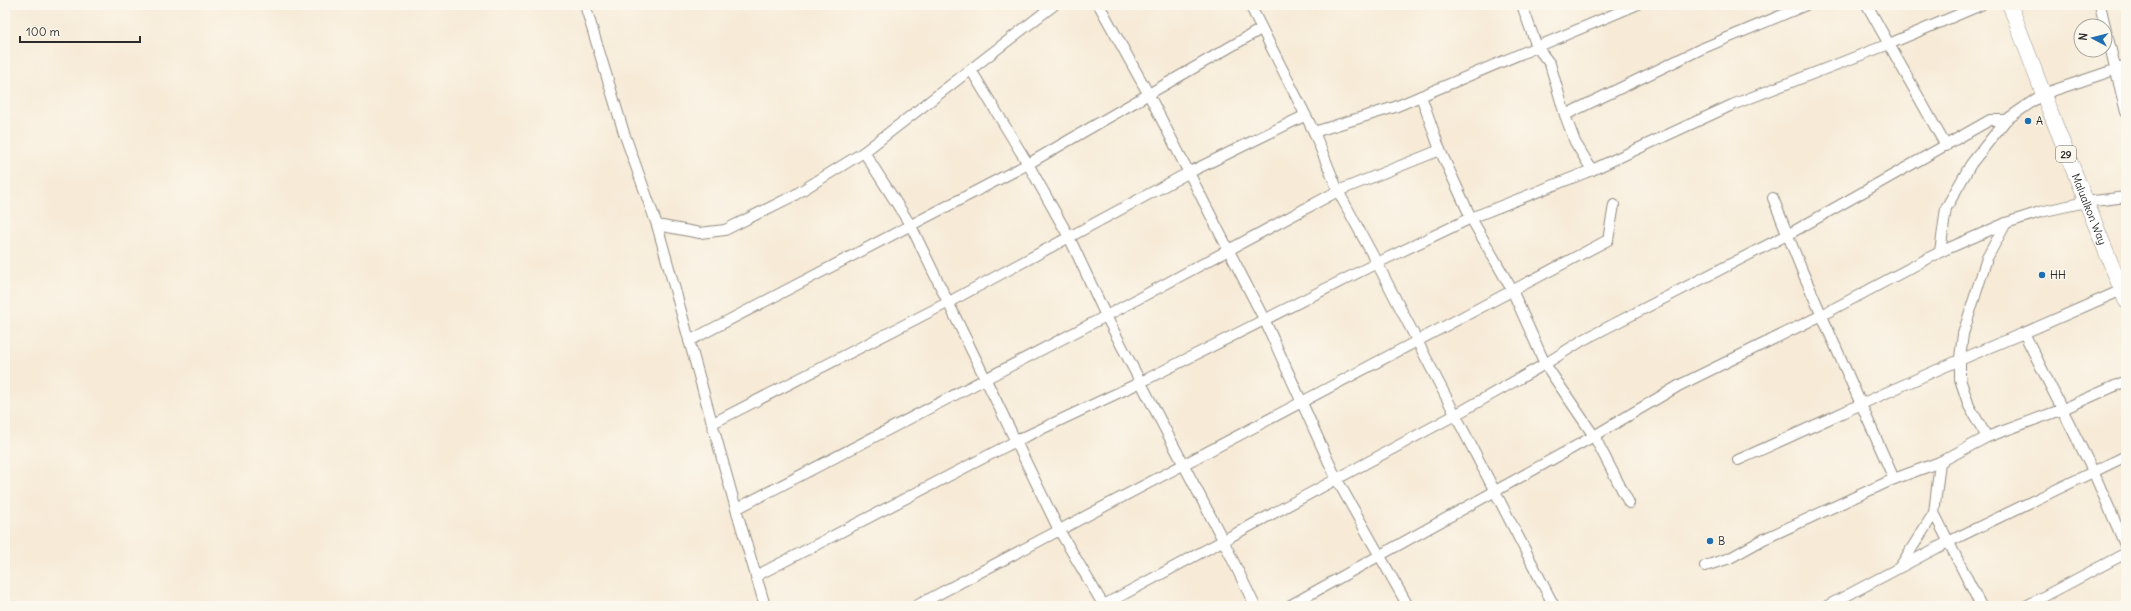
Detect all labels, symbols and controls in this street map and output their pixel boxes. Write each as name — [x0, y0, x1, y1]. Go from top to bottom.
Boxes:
scale bar — [20, 18, 140, 44]
north arrow — [2073, 18, 2113, 58]
text: 100 m — [26, 24, 60, 39]
text: N — [2076, 32, 2090, 41]
place label: A — [2036, 114, 2043, 128]
marker: A — [2023, 116, 2033, 126]
road number: 29 — [2056, 146, 2076, 162]
street label: Malualkon Way — [2069, 171, 2110, 247]
place label: HH — [2050, 268, 2066, 282]
marker: HH — [2037, 270, 2047, 280]
place label: B — [1718, 534, 1725, 548]
marker: B — [1705, 536, 1715, 546]

